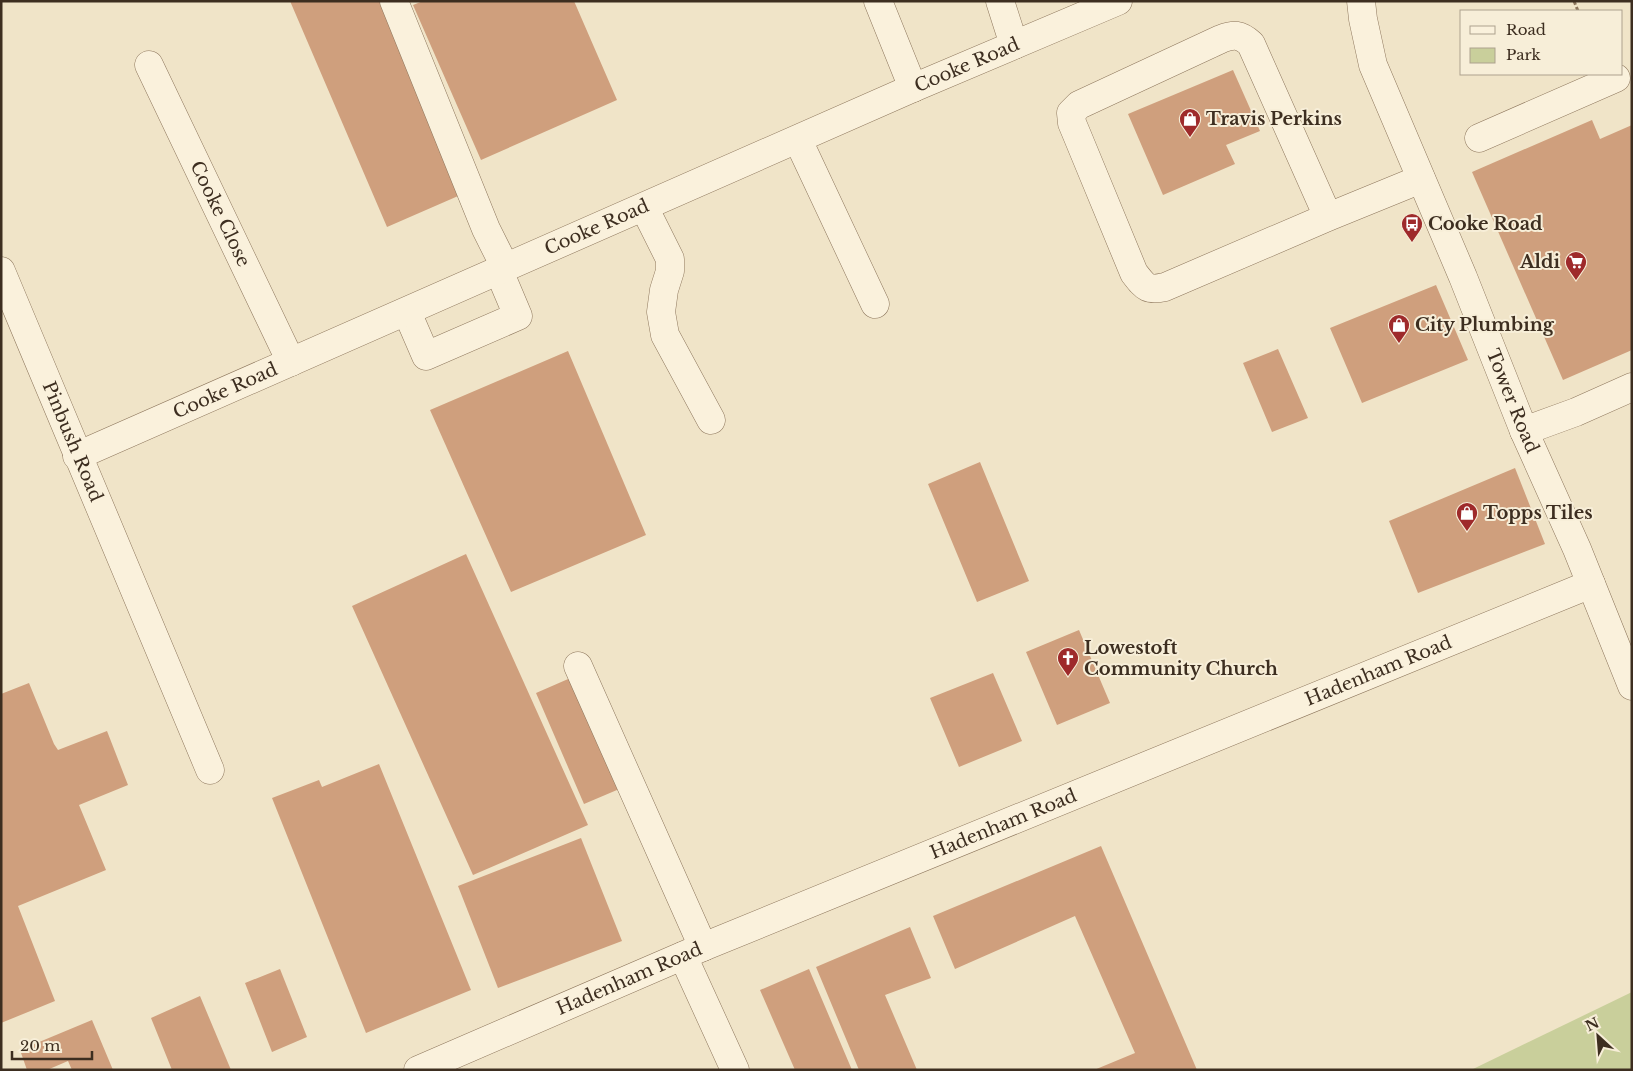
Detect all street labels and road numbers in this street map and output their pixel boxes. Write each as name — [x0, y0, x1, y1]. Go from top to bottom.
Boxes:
street label: Cooke Road — [911, 33, 1023, 97]
street label: Cooke Close — [186, 157, 255, 270]
street label: Cooke Road — [541, 195, 652, 260]
street label: Tower Road — [1482, 346, 1544, 457]
street label: Cooke Road — [170, 358, 281, 423]
street label: Pinbush Road — [38, 378, 107, 505]
street label: Hadenham Road — [1302, 631, 1455, 711]
street label: Hadenham Road — [927, 784, 1080, 864]
street label: Hadenham Road — [553, 938, 705, 1020]

